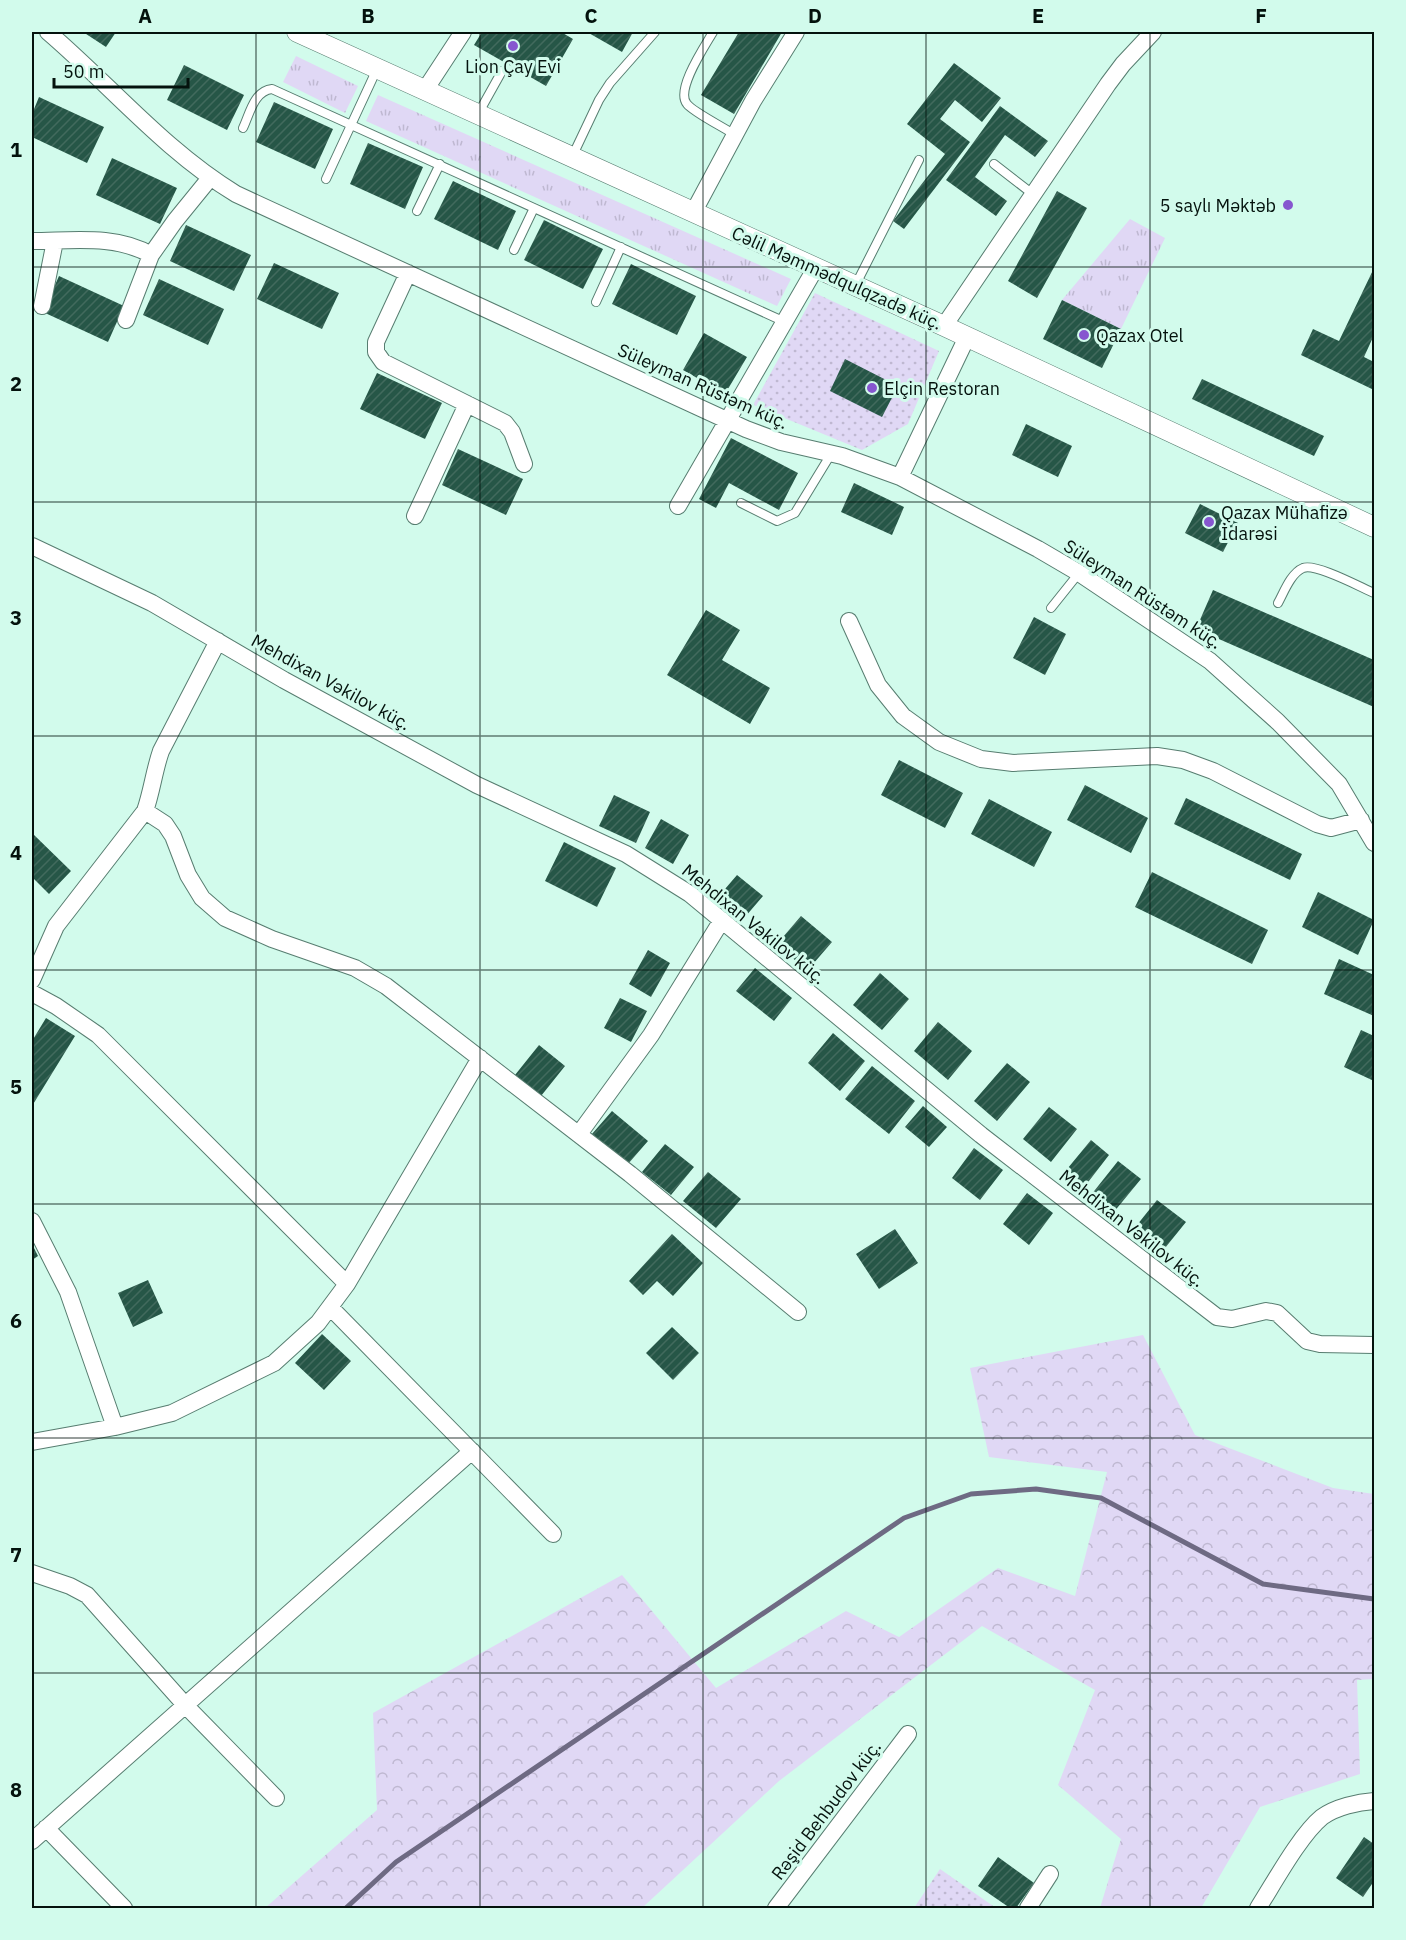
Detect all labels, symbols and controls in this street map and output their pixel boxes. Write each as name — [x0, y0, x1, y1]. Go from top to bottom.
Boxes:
text: A — [138, 2, 152, 29]
text: B — [361, 2, 375, 29]
text: C — [584, 2, 598, 29]
text: D — [808, 2, 822, 29]
text: E — [1032, 2, 1044, 29]
text: F — [1255, 2, 1267, 29]
marker: Lion Çay Evi — [506, 39, 520, 53]
scale bar — [54, 51, 188, 89]
place label: Lion Çay Evi — [465, 55, 561, 78]
text: 50 m — [63, 60, 105, 83]
text: 1 — [10, 136, 22, 163]
place label: 5 saylı Məktəb — [1160, 194, 1276, 217]
marker: 5 saylı Məktəb — [1281, 198, 1295, 212]
street label: Cəlil Məmmədqulqzadə küç. — [728, 221, 946, 335]
place label: Qazax Otel — [1096, 324, 1184, 347]
marker: Qazax Otel — [1077, 328, 1091, 342]
street label: Süleyman Rüstəm küç. — [614, 338, 792, 434]
text: 2 — [10, 370, 22, 397]
place label: Elçin Restoran — [884, 377, 1000, 400]
marker: Elçin Restoran — [865, 381, 879, 395]
place label: Qazax Mühafizə İdarəsi — [1221, 501, 1348, 545]
marker: Qazax Mühafizə İdarəsi — [1202, 515, 1216, 529]
street label: Süleyman Rüstəm küç. — [1060, 534, 1226, 654]
text: 3 — [10, 604, 22, 631]
street label: Mehdixan Vəkilov küç. — [247, 629, 415, 735]
text: 4 — [10, 839, 22, 866]
street label: Mehdixan Vəkilov küç. — [677, 859, 831, 989]
text: 5 — [10, 1073, 22, 1100]
street label: Mehdixan Vəkilov küç. — [1055, 1164, 1209, 1292]
text: 6 — [10, 1307, 22, 1334]
text: 7 — [10, 1541, 22, 1568]
street label: Rəşid Behbudov küç. — [766, 1736, 886, 1884]
text: 8 — [10, 1776, 22, 1803]

